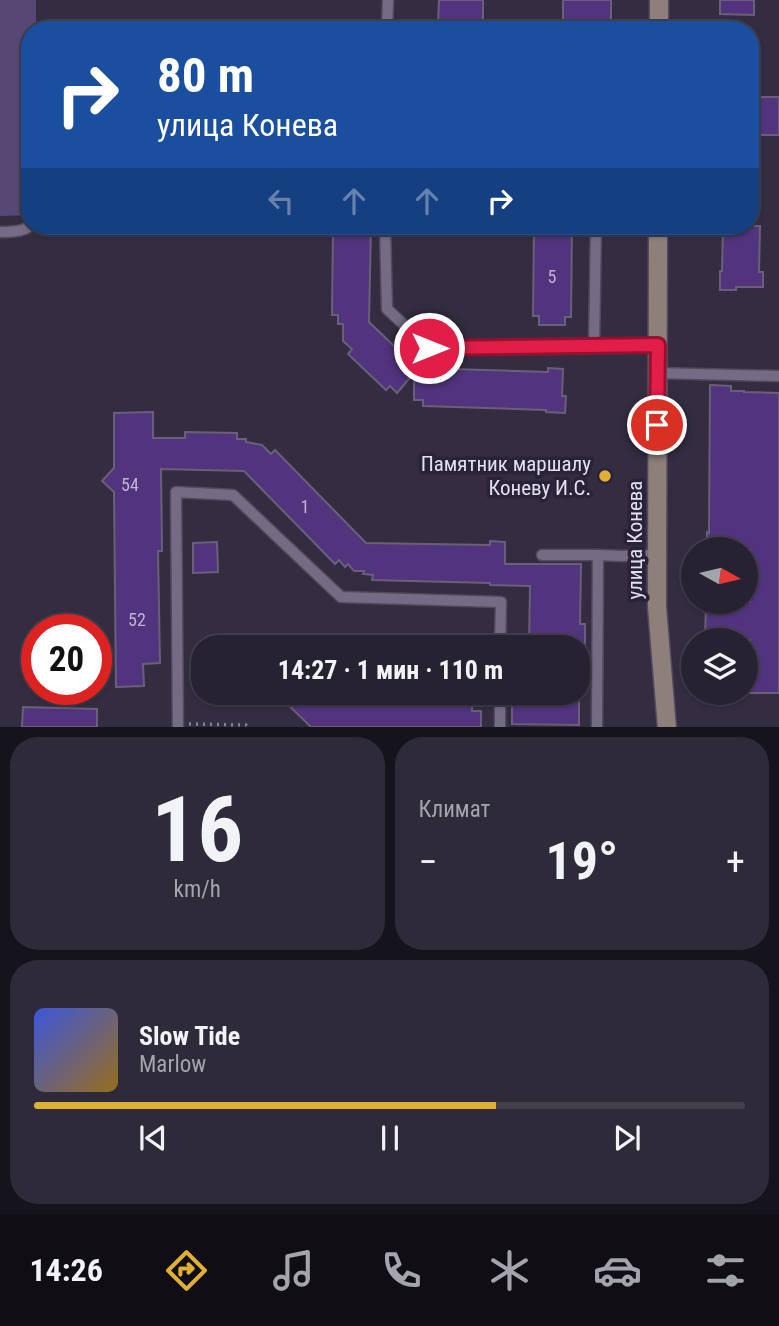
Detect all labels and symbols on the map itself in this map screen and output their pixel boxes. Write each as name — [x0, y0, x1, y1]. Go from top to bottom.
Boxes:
house number: 5 — [548, 266, 557, 287]
position arrow — [392, 311, 466, 385]
pin — [627, 395, 687, 455]
place label: Памятник маршалу Коневу И.С. — [421, 452, 591, 500]
marker: Памятник маршалу Коневу И.С. — [597, 468, 613, 484]
house number: 54 — [121, 474, 139, 495]
street label: улица Конева — [623, 481, 647, 599]
house number: 1 — [301, 496, 309, 517]
north arrow — [681, 537, 758, 614]
house number: 52 — [128, 609, 146, 630]
speed limit sign: 20 — [21, 614, 112, 705]

